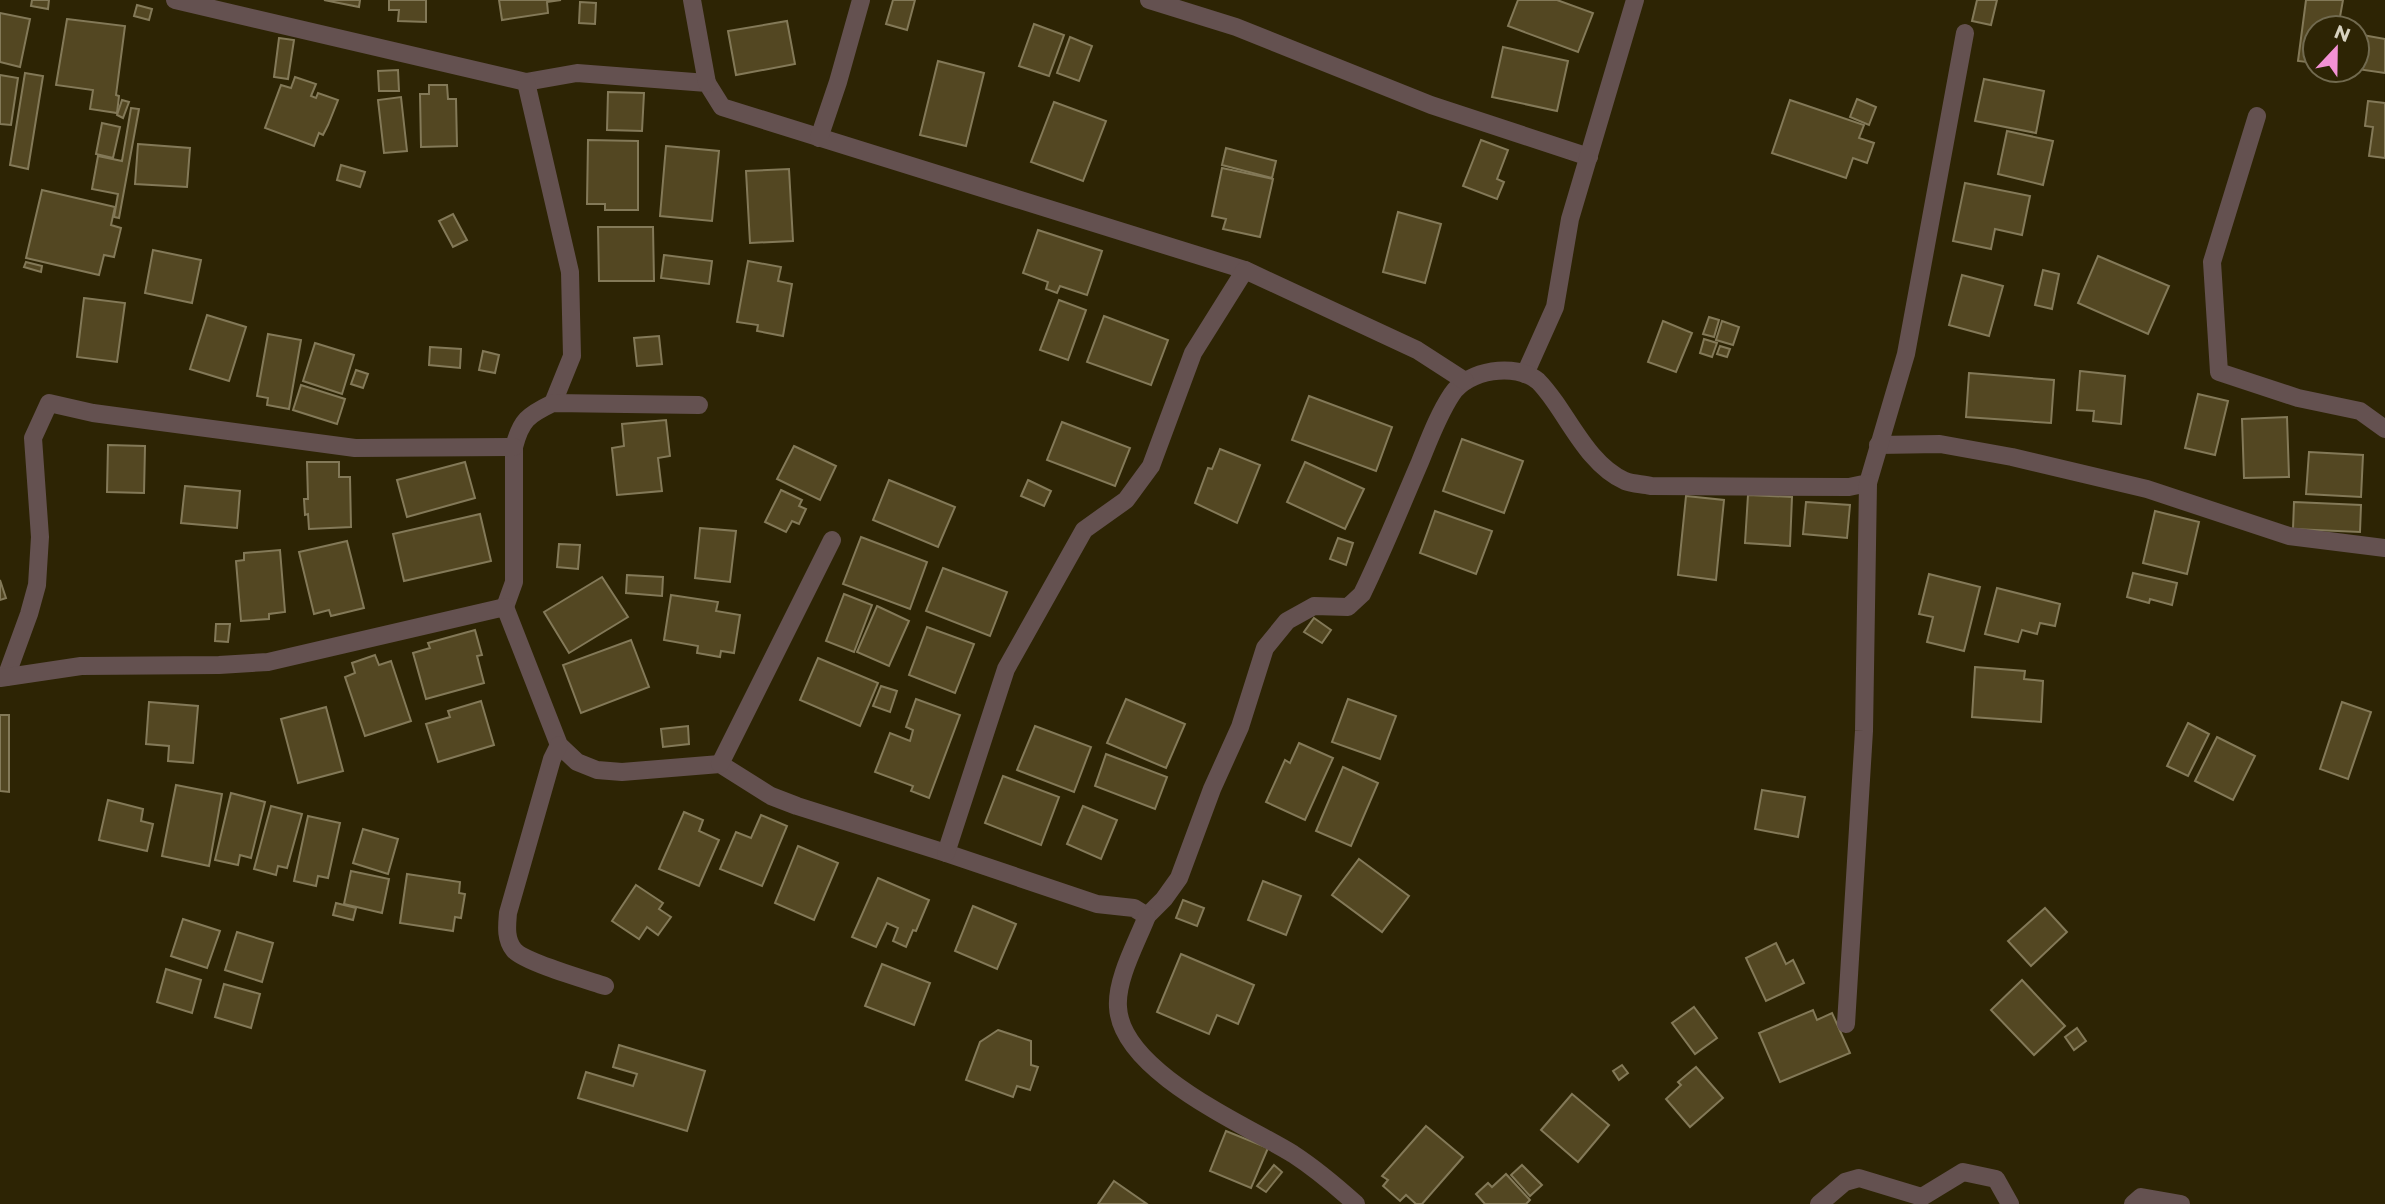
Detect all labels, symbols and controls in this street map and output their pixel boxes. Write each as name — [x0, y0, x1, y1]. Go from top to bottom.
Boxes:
north arrow — [2301, 14, 2371, 84]
text: N — [2331, 20, 2354, 47]

